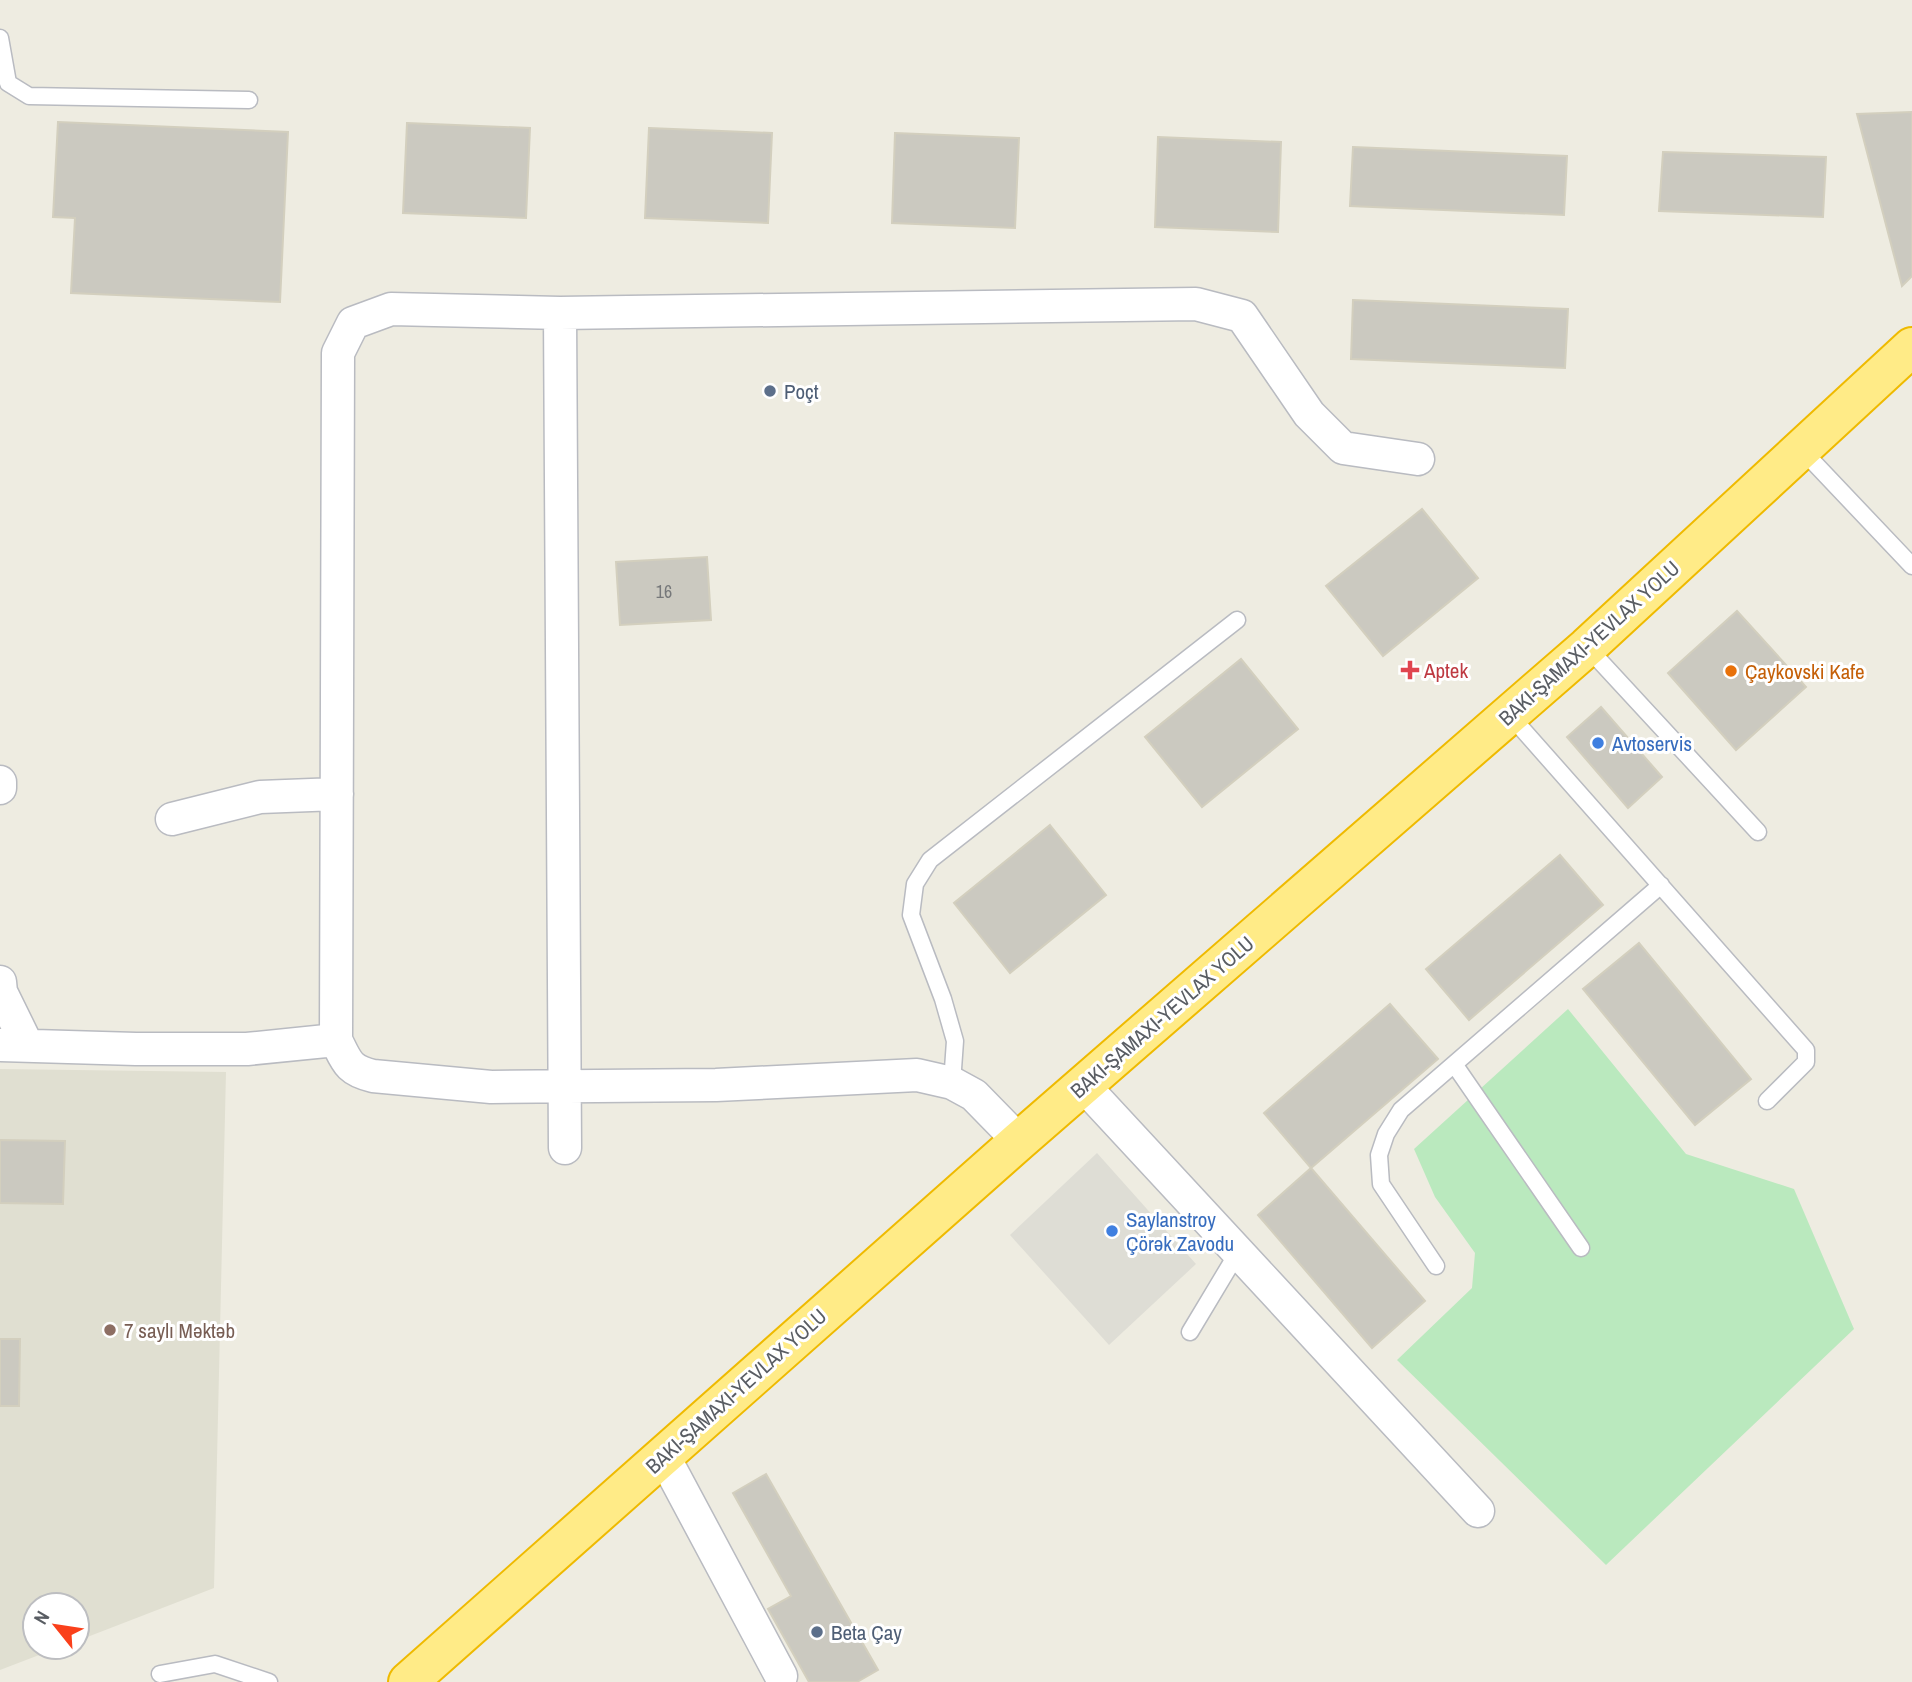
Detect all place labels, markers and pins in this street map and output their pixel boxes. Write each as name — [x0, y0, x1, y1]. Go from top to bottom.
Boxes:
place label: Poçt — [784, 377, 819, 406]
marker: Poçt — [762, 383, 778, 399]
place label: Aptek — [1423, 656, 1468, 685]
place label: Çaykovski Kafe — [1745, 657, 1865, 686]
marker: Aptek — [1402, 662, 1418, 678]
marker: Çaykovski Kafe — [1723, 663, 1739, 679]
place label: Avtoservis — [1611, 729, 1692, 758]
marker: Avtoservis — [1590, 735, 1606, 751]
place label: Saylanstroy Çörək Zavodu — [1126, 1205, 1234, 1258]
marker: Saylanstroy Çörək Zavodu — [1104, 1223, 1120, 1239]
place label: 7 saylı Məktəb — [124, 1316, 235, 1345]
marker: 7 saylı Məktəb — [102, 1322, 118, 1338]
place label: Beta Çay — [831, 1618, 902, 1647]
marker: Beta Çay — [809, 1624, 825, 1640]

